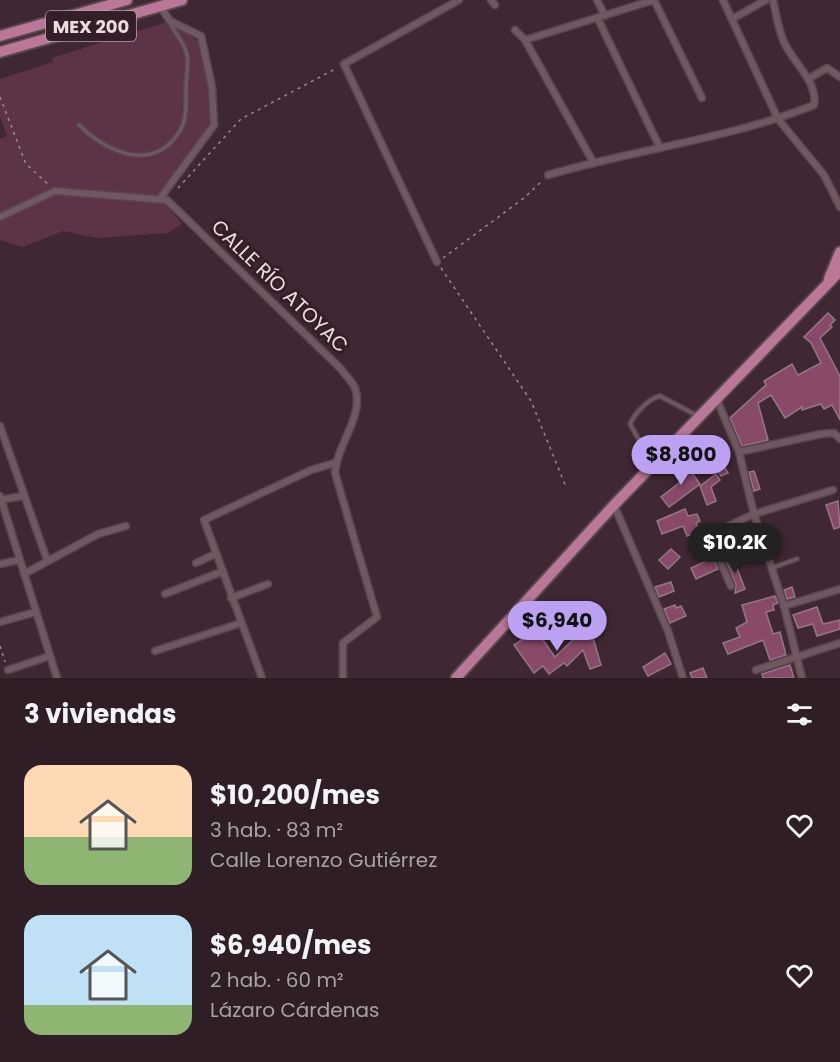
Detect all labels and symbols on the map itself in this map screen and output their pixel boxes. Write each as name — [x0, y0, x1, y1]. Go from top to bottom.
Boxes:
road number: MEX 200 — [46, 11, 136, 41]
street label: CALLE RÍO ATOYAC — [205, 213, 355, 359]
pin: $8,800 — [632, 435, 730, 486]
pin: $10.2K — [686, 523, 784, 574]
pin: $6,940 — [508, 601, 606, 652]

